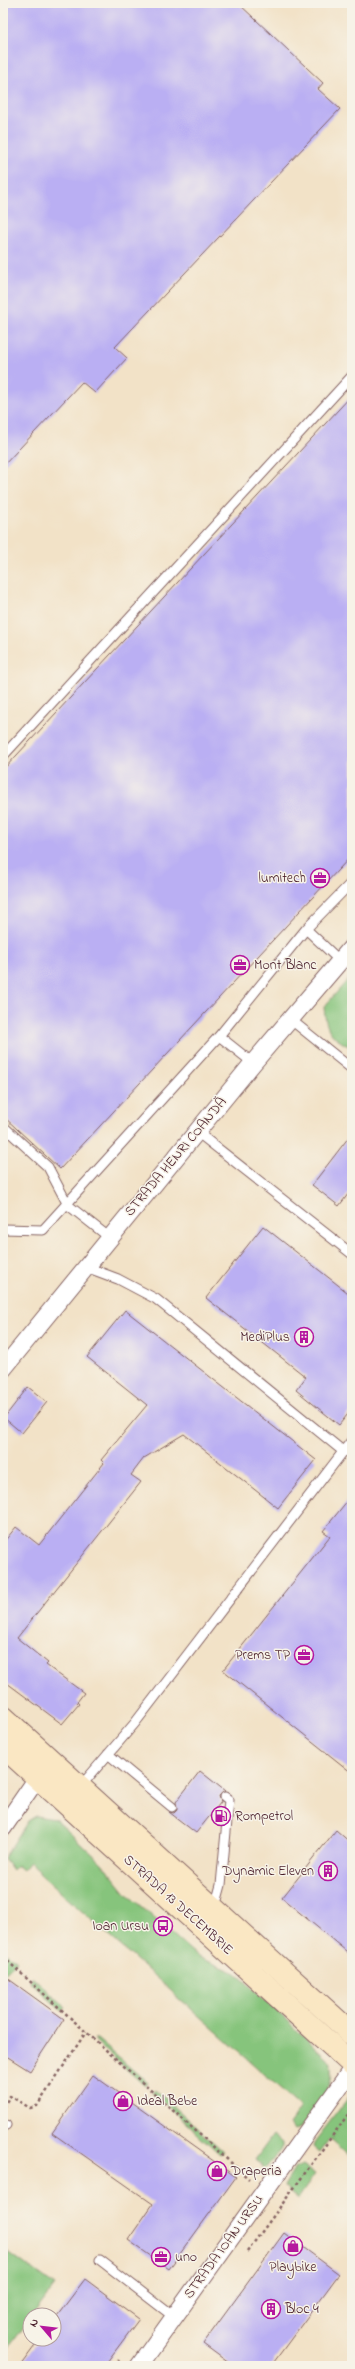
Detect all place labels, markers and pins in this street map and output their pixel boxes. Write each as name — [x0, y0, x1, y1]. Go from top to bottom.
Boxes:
office icon: lumitech — [309, 867, 331, 889]
place label: lumitech — [258, 868, 306, 889]
office icon: Mont Blanc — [229, 954, 251, 976]
place label: Mont Blanc — [254, 955, 317, 976]
building icon: MediPlus — [293, 1326, 315, 1348]
place label: MediPlus — [240, 1327, 290, 1348]
office icon: Prems TP — [293, 1644, 315, 1666]
place label: Prems TP — [235, 1645, 291, 1666]
fuel station icon: Rompetrol — [210, 1805, 232, 1827]
place label: Rompetrol — [235, 1806, 293, 1827]
building icon: Dynamic Eleven — [317, 1860, 339, 1882]
place label: Dynamic Eleven — [221, 1861, 314, 1883]
bus stop icon: Ioan Ursu — [152, 1915, 174, 1937]
place label: Ioan Ursu — [92, 1916, 149, 1937]
shop icon: Ideal Bebe — [112, 2090, 134, 2112]
place label: Ideal Bebe — [137, 2091, 198, 2112]
shop icon: Draperia — [206, 2160, 228, 2182]
place label: Draperia — [230, 2161, 281, 2182]
shop icon: Playbike — [282, 2235, 304, 2257]
office icon: uno — [150, 2246, 172, 2268]
place label: uno — [175, 2247, 197, 2268]
place label: Playbike — [269, 2257, 317, 2279]
building icon: Bloc 4 — [260, 2298, 282, 2320]
place label: Bloc 4 — [284, 2299, 319, 2320]

